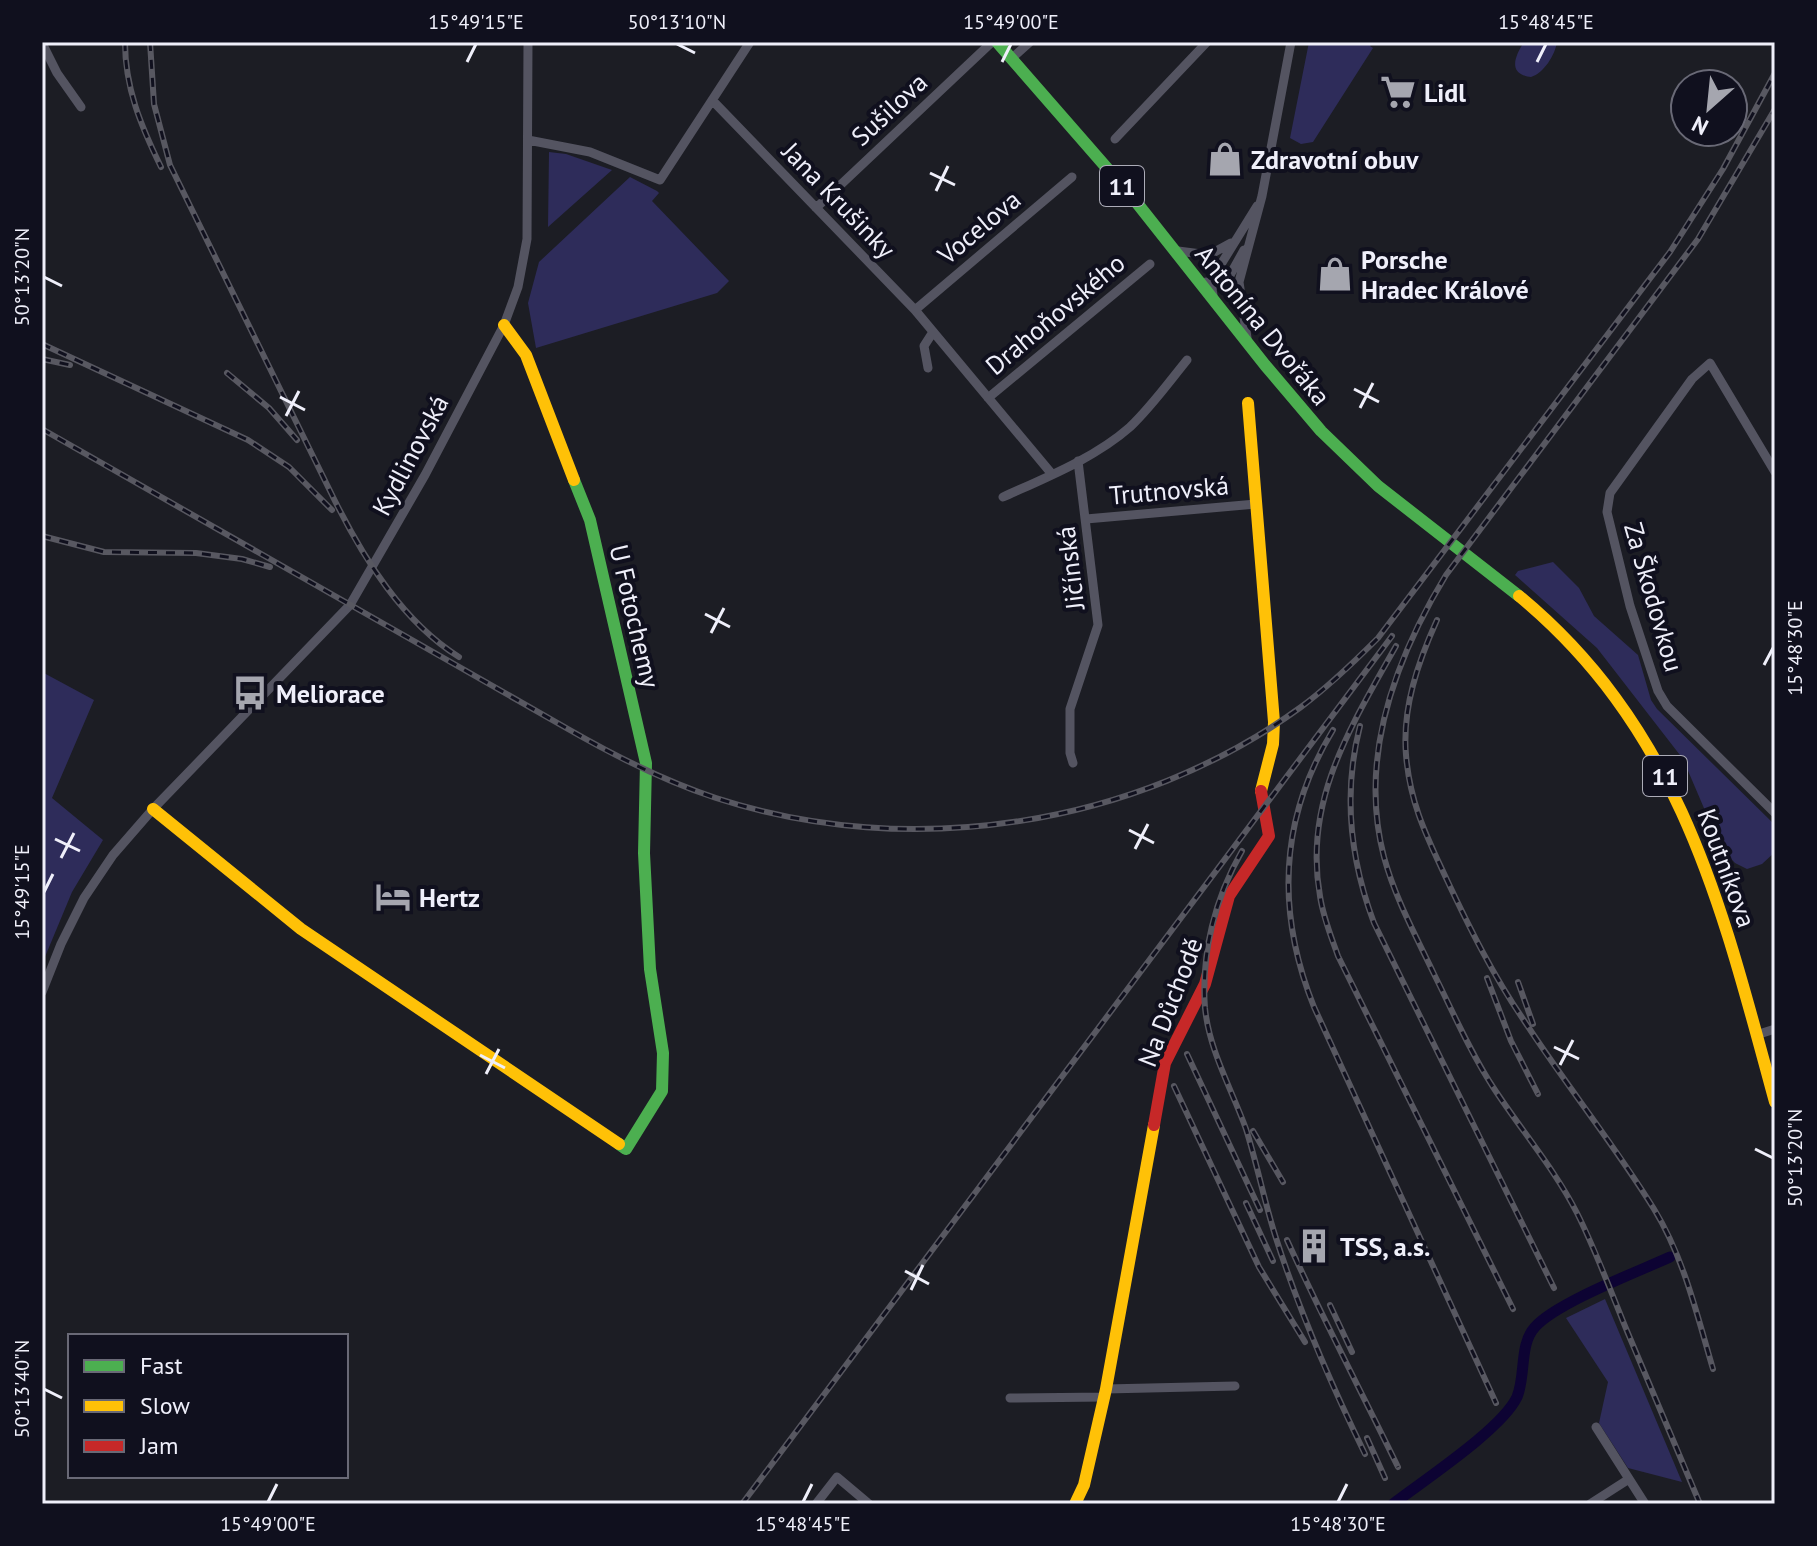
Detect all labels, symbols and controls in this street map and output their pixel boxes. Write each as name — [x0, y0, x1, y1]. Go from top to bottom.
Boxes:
text: 15°49'15"E — [428, 9, 524, 35]
text: 50°13'10"N — [628, 9, 726, 35]
text: 15°49'00"E — [963, 9, 1059, 35]
text: 15°48'45"E — [1498, 9, 1594, 35]
street label: Sušilova — [844, 65, 934, 153]
north arrow — [1669, 68, 1749, 148]
supermarket icon: Lidl — [1379, 73, 1417, 111]
place label: Lidl — [1424, 76, 1466, 109]
text: N — [1687, 110, 1713, 142]
street label: Jana Krušinky — [775, 134, 903, 265]
shop icon: Zdravotní obuv — [1206, 140, 1244, 178]
place label: Zdravotní obuv — [1251, 143, 1419, 176]
road number: 11 — [1100, 166, 1144, 206]
street label: Vocelova — [930, 183, 1027, 272]
text: 50°13'20"N — [9, 228, 35, 326]
street label: Antonína Dvořáka — [1188, 238, 1338, 412]
place label: Porsche Hradec Králové — [1361, 243, 1529, 306]
street label: Drahoňovského — [979, 246, 1131, 382]
shop icon: Porsche Hradec Králové — [1316, 255, 1354, 293]
street label: Kydlinovská — [364, 389, 456, 521]
street label: Trutnovská — [1108, 468, 1230, 512]
street label: Za Škodovkou — [1617, 519, 1691, 675]
street label: Jičínská — [1049, 524, 1092, 613]
street label: U Fotochemy — [602, 541, 668, 691]
text: 15°48'30"E — [1782, 600, 1808, 696]
bus stop icon: Meliorace — [231, 674, 269, 712]
place label: Meliorace — [276, 677, 385, 710]
road number: 11 — [1643, 756, 1687, 796]
street label: Koutníkova — [1690, 804, 1764, 932]
text: 15°49'15"E — [9, 844, 35, 940]
hotel icon: Hertz — [374, 878, 412, 916]
place label: Hertz — [419, 881, 480, 914]
street label: Na Důchodě — [1130, 933, 1210, 1071]
text: 50°13'20"N — [1782, 1109, 1808, 1207]
building icon: TSS, a.s. — [1295, 1227, 1333, 1265]
place label: TSS, a.s. — [1340, 1230, 1430, 1263]
legend — [68, 1334, 348, 1478]
text: 50°13'40"N — [9, 1340, 35, 1438]
text: Fast — [140, 1350, 183, 1381]
text: Slow — [140, 1390, 190, 1421]
text: Jam — [139, 1430, 178, 1461]
text: 15°49'00"E — [220, 1511, 316, 1537]
text: 15°48'45"E — [755, 1511, 851, 1537]
text: 15°48'30"E — [1290, 1511, 1386, 1537]

